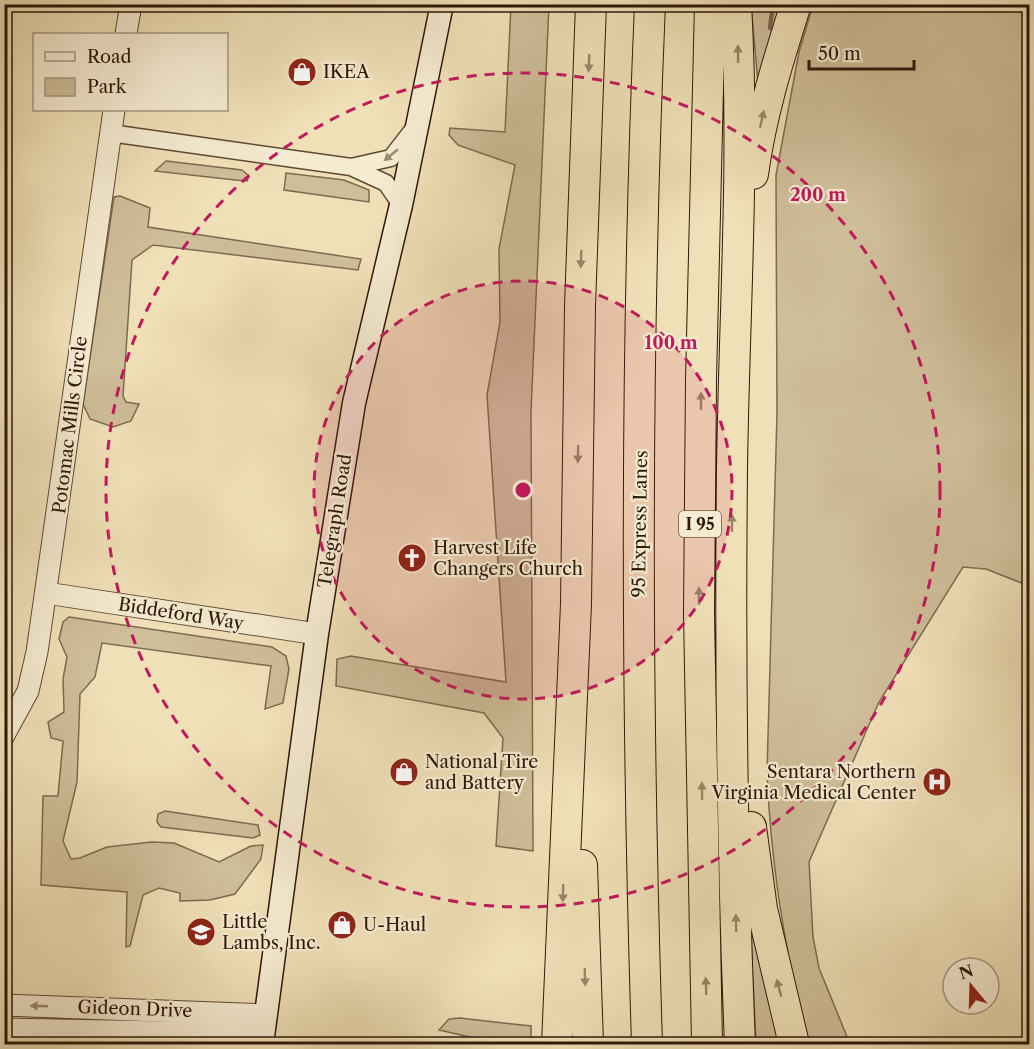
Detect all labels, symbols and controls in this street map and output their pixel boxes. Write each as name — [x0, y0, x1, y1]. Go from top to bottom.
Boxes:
legend — [33, 33, 228, 111]
scale bar — [809, 33, 914, 71]
text: 50 m — [818, 43, 861, 65]
one-way arrow — [733, 45, 742, 64]
text: Road — [87, 46, 132, 68]
one-way arrow — [584, 53, 593, 72]
shop icon: IKEA — [286, 56, 318, 88]
place label: IKEA — [323, 61, 370, 83]
text: Park — [87, 76, 128, 98]
one-way arrow — [758, 109, 767, 128]
one-way arrow — [384, 148, 399, 161]
text: 200 m — [790, 184, 846, 206]
one-way arrow — [577, 250, 586, 269]
text: 100 m — [644, 332, 698, 354]
street label: Potomac Mills Circle — [48, 335, 92, 515]
one-way arrow — [696, 392, 706, 411]
one-way arrow — [573, 445, 583, 464]
street label: 95 Express Lanes — [628, 450, 652, 598]
street label: Telegraph Road — [314, 452, 356, 590]
centre of rings — [513, 480, 533, 500]
road number: I 95 — [679, 511, 721, 537]
one-way arrow — [727, 514, 737, 533]
place label: Harvest Life Changers Church — [433, 537, 583, 580]
church icon: Harvest Life Changers Church — [396, 542, 428, 574]
one-way arrow — [694, 587, 704, 606]
street label: Biddeford Way — [117, 593, 246, 635]
place label: National Tire and Battery — [425, 751, 538, 794]
shop icon: National Tire and Battery — [388, 756, 420, 788]
place label: Sentara Northern Virginia Medical Center — [711, 761, 916, 804]
hospital icon: Sentara Northern Virginia Medical Center — [921, 766, 953, 798]
one-way arrow — [697, 782, 707, 801]
one-way arrow — [558, 884, 567, 903]
shop icon: U-Haul — [326, 909, 358, 941]
place label: Little Lambs, Inc. — [222, 911, 320, 954]
place label: U-Haul — [363, 914, 426, 936]
one-way arrow — [732, 914, 741, 933]
school or university icon: Little Lambs, Inc. — [185, 916, 217, 948]
north arrow — [941, 956, 1001, 1016]
text: N — [956, 960, 976, 984]
one-way arrow — [581, 968, 590, 987]
one-way arrow — [701, 977, 711, 996]
one-way arrow — [774, 979, 783, 997]
street label: Gideon Drive — [77, 996, 193, 1022]
one-way arrow — [30, 1002, 49, 1011]

